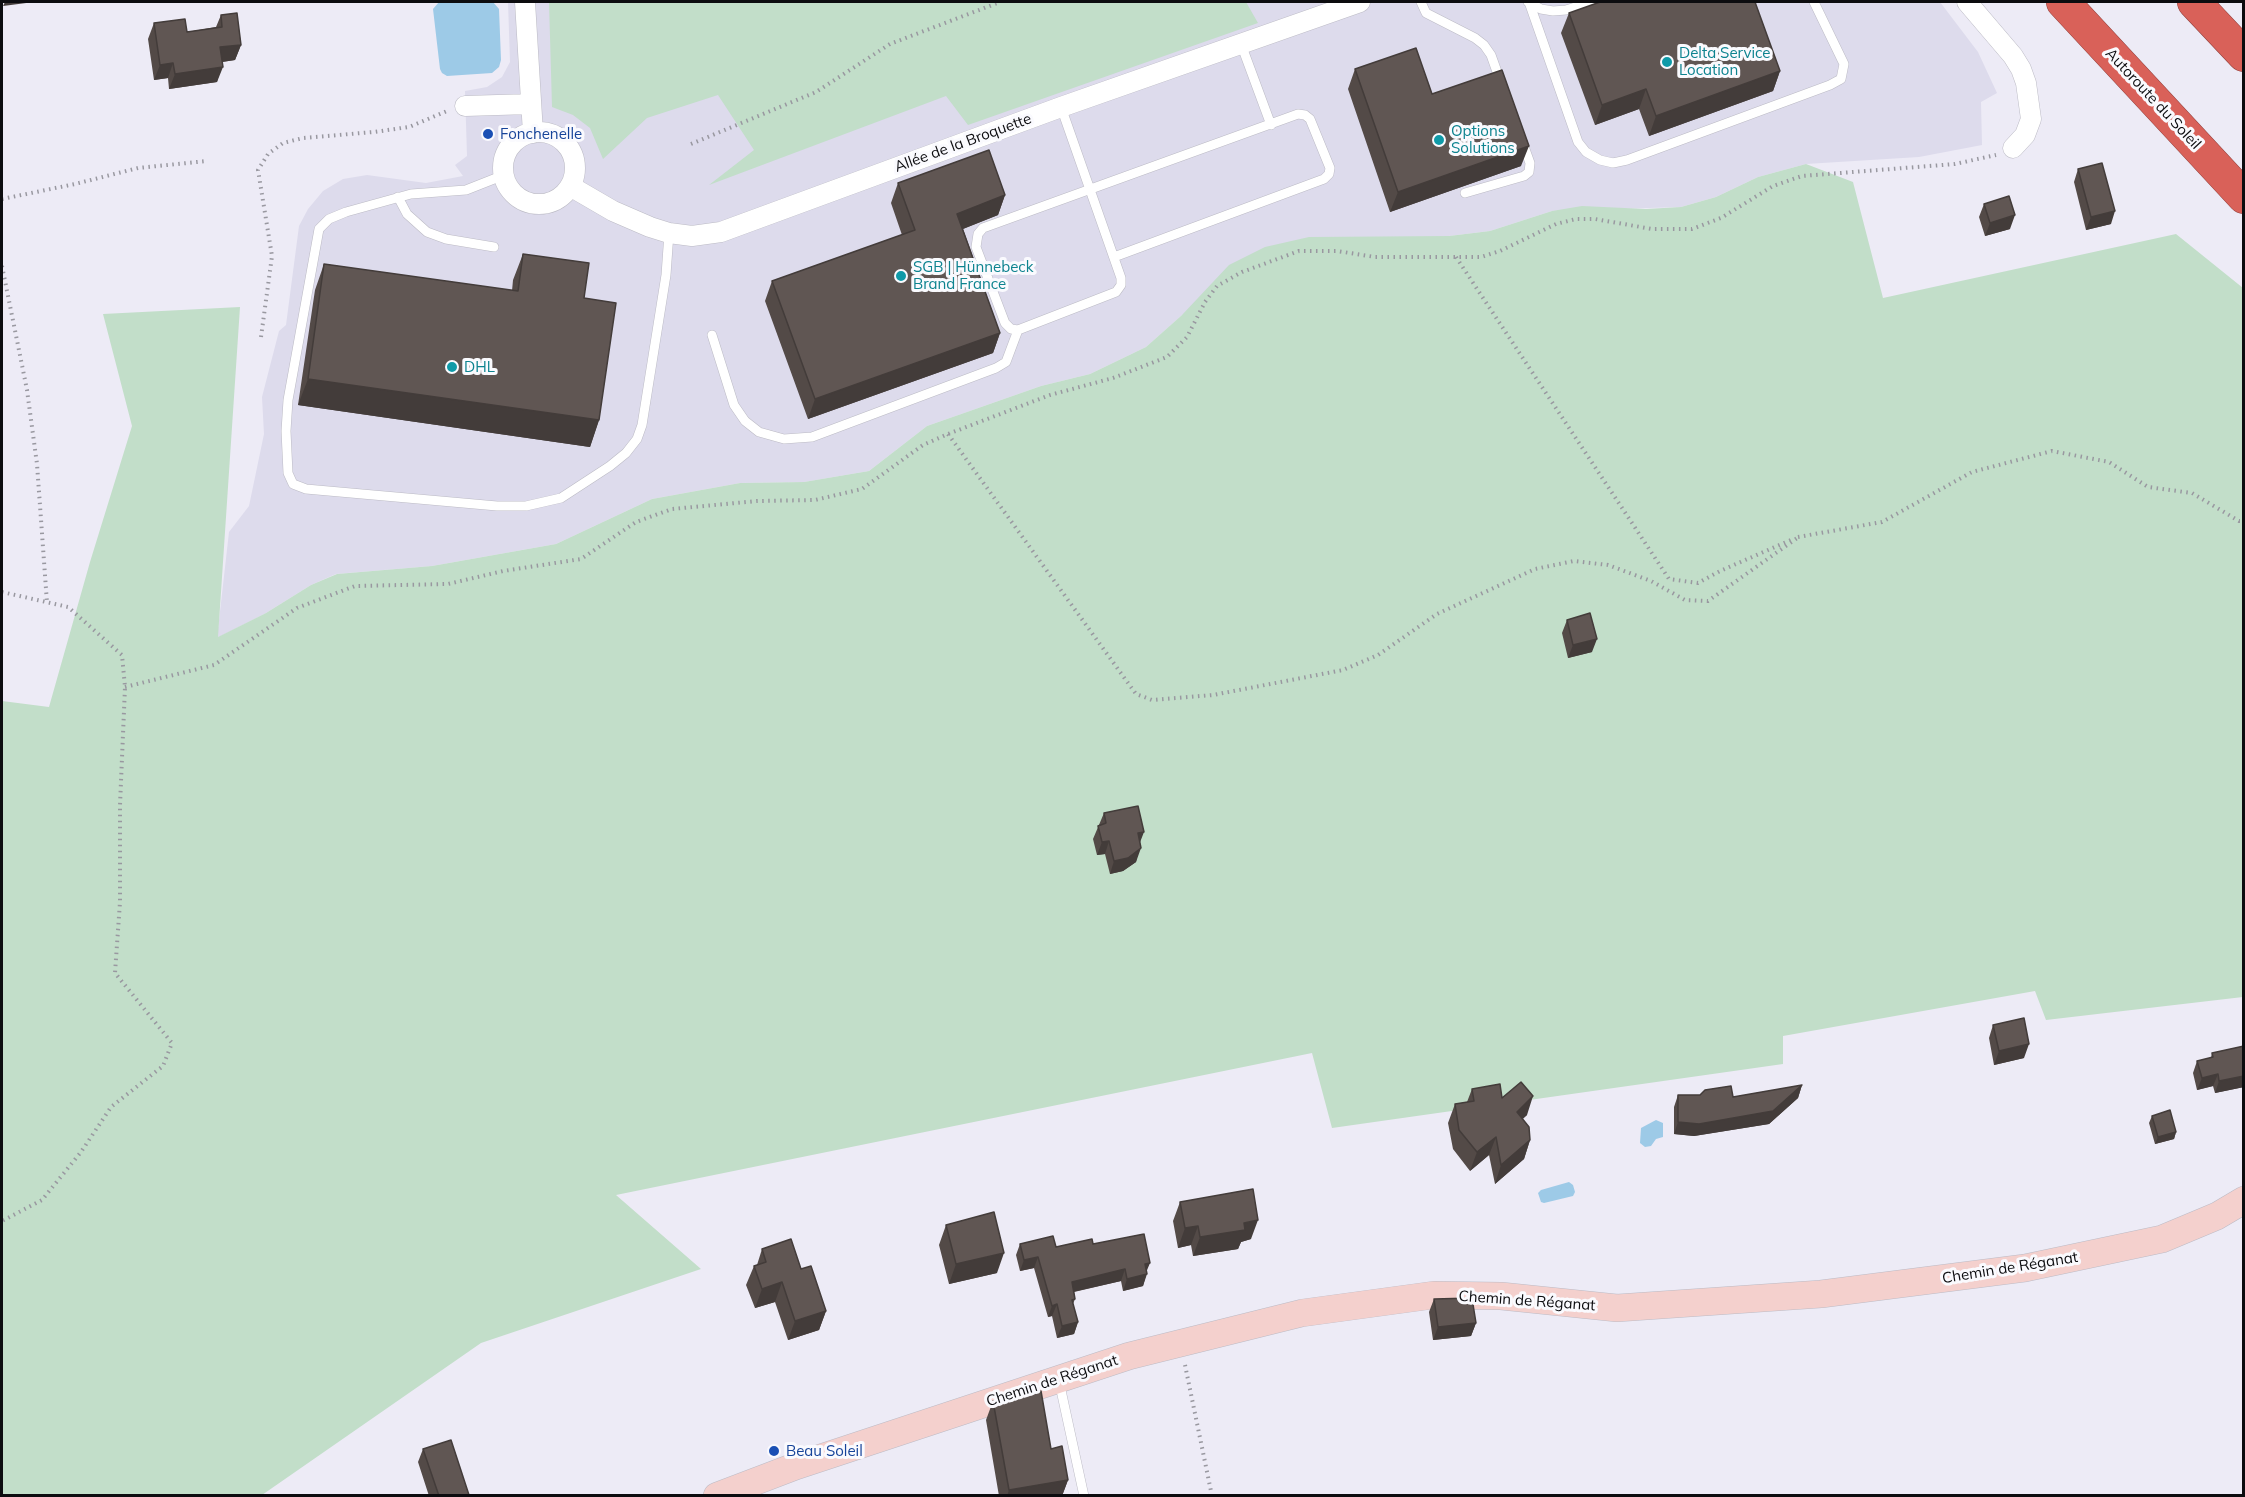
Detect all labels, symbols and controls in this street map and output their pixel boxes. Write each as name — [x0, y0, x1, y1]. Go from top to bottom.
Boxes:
place label: Delta Service Location — [1679, 44, 1770, 79]
street label: Autoroute du Soleil — [2102, 45, 2204, 153]
marker: Delta Service Location — [1660, 55, 1674, 69]
street label: Allée de la Broquette — [892, 110, 1034, 176]
place label: Options Solutions — [1451, 122, 1515, 157]
place label: Fonchenelle — [500, 125, 582, 143]
marker: Fonchenelle — [481, 127, 495, 141]
marker: Options Solutions — [1432, 133, 1446, 147]
place label: SGB | Hünnebeck Brand France — [913, 258, 1033, 293]
marker: SGB | Hünnebeck Brand France — [894, 269, 908, 283]
place label: DHL — [464, 358, 495, 376]
marker: DHL — [445, 360, 459, 374]
street label: Chemin de Réganat — [1941, 1248, 2079, 1288]
street label: Chemin de Réganat — [1458, 1287, 1596, 1315]
street label: Chemin de Réganat — [984, 1351, 1120, 1411]
place label: Beau Soleil — [786, 1442, 863, 1460]
marker: Beau Soleil — [767, 1444, 781, 1458]

